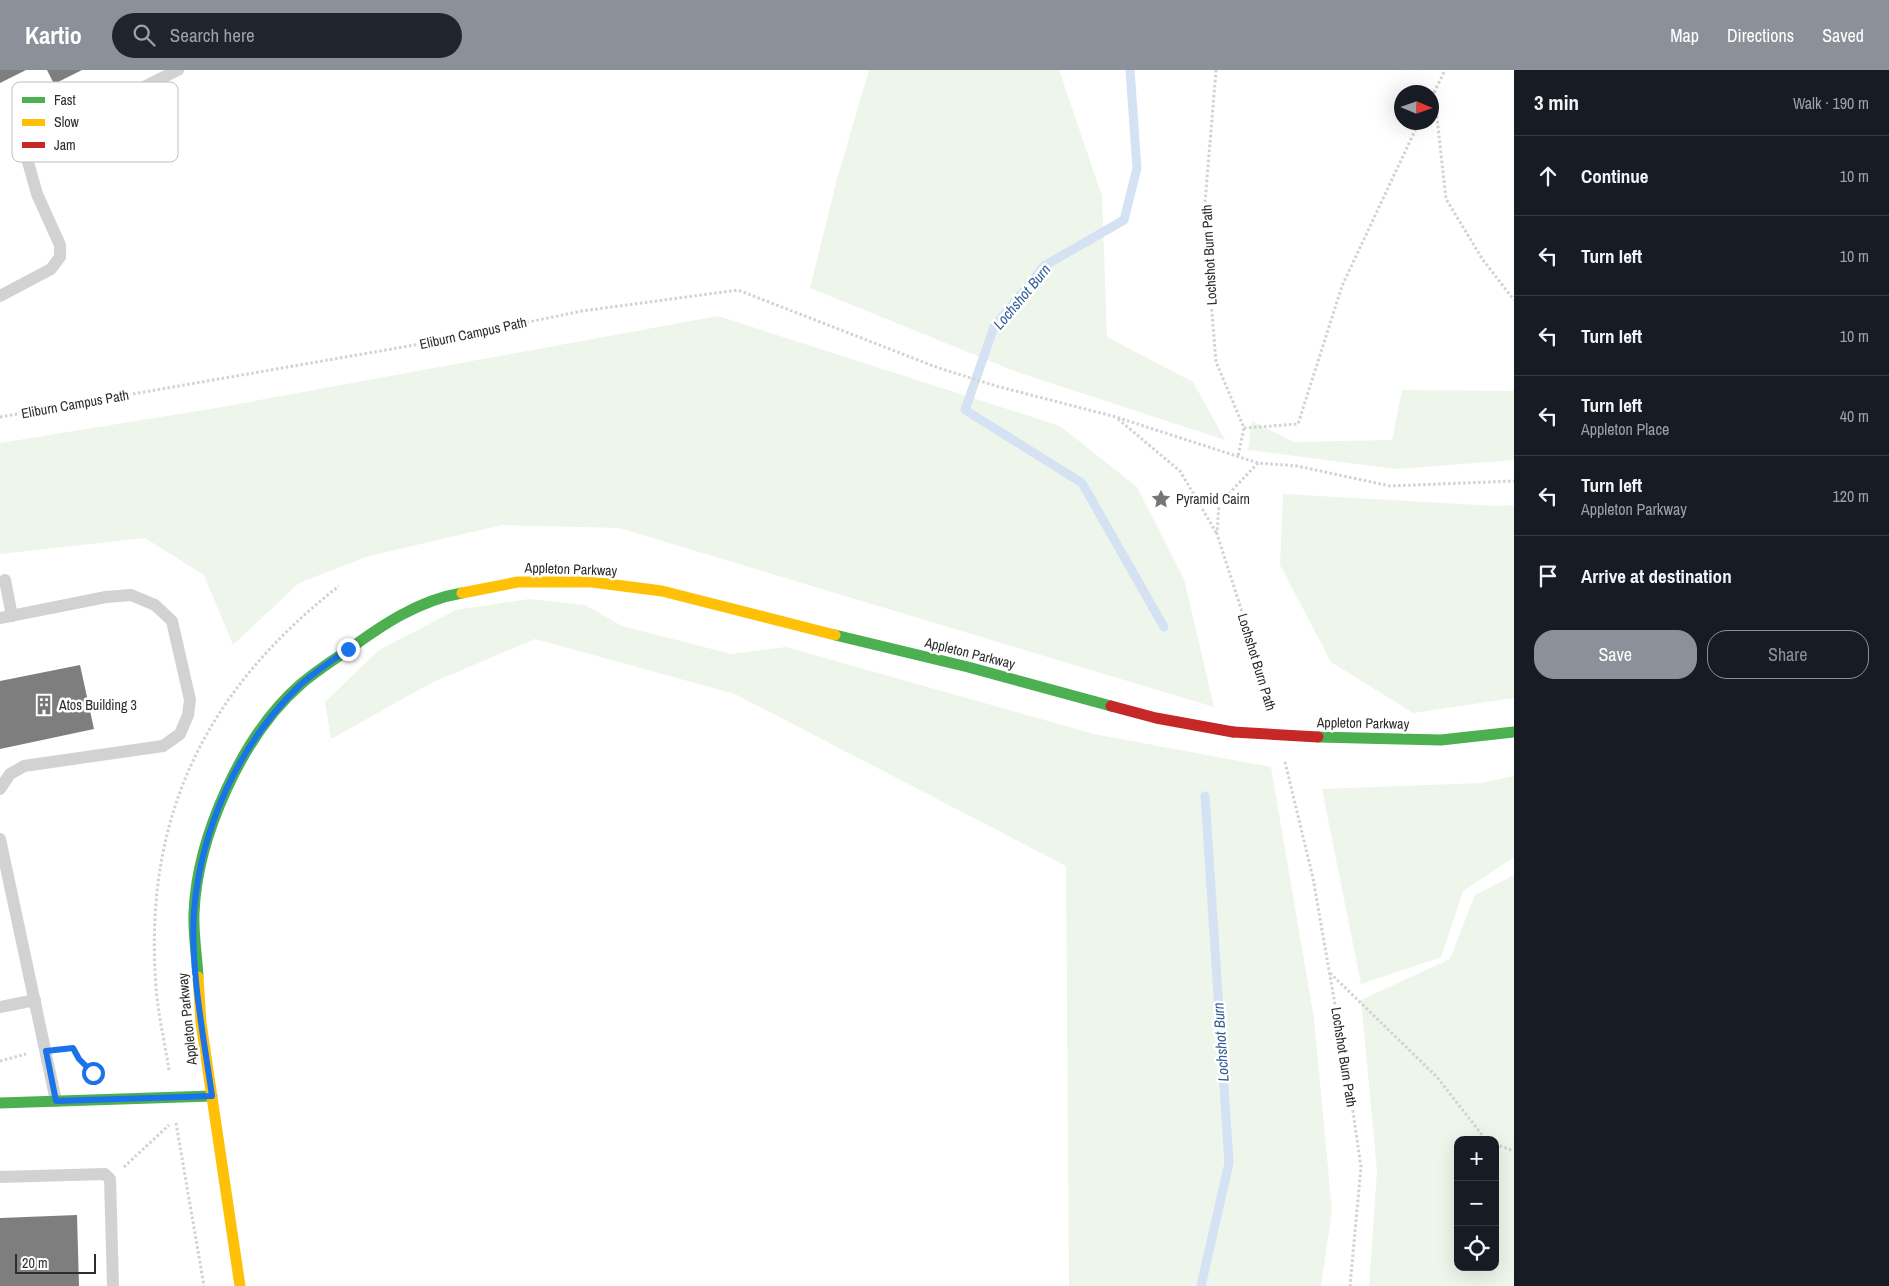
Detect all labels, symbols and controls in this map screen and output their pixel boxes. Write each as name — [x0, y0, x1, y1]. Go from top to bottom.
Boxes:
search box — [112, 13, 462, 58]
text: Kartio — [25, 19, 82, 51]
icon: search — [130, 21, 158, 49]
text: Search here — [170, 22, 255, 48]
text: Map — [1670, 23, 1699, 48]
text: Directions — [1727, 23, 1794, 48]
text: Saved — [1822, 23, 1864, 48]
legend — [12, 82, 178, 162]
north arrow — [1394, 85, 1439, 130]
text: 3 min — [1534, 88, 1579, 117]
text: Fast — [54, 91, 76, 109]
text: Walk · 190 m — [1793, 92, 1869, 114]
text: Slow — [54, 113, 80, 131]
text: Jam — [54, 136, 76, 154]
icon: ahead — [1534, 162, 1562, 190]
text: Continue — [1581, 163, 1649, 189]
text: 10 m — [1840, 165, 1869, 187]
street label: Lochshot Burn Path — [1197, 204, 1221, 306]
icon: left — [1534, 242, 1562, 270]
text: Turn left — [1581, 243, 1642, 269]
text: 10 m — [1840, 245, 1869, 267]
water label: Lochshot Burn — [988, 259, 1055, 334]
street label: Eliburn Campus Path — [418, 313, 528, 353]
icon: left — [1534, 322, 1562, 350]
text: Turn left — [1581, 323, 1642, 349]
text: 10 m — [1840, 325, 1869, 347]
street label: Eliburn Campus Path — [20, 386, 130, 422]
text: Turn left — [1581, 392, 1642, 418]
icon: left — [1534, 402, 1562, 430]
text: 40 m — [1840, 405, 1869, 427]
text: Appleton Place — [1581, 418, 1669, 440]
text: Turn left — [1581, 472, 1642, 498]
icon: left — [1534, 482, 1562, 510]
text: 120 m — [1833, 485, 1869, 507]
place icon: Pyramid Cairn — [1150, 488, 1172, 510]
place label: Pyramid Cairn — [1176, 490, 1250, 508]
text: Appleton Parkway — [1581, 498, 1687, 520]
street label: Appleton Parkway — [523, 558, 618, 580]
icon: arrive — [1534, 562, 1562, 590]
text: Arrive at destination — [1581, 563, 1732, 589]
street label: Lochshot Burn Path — [1234, 611, 1280, 713]
button: Save — [1534, 630, 1697, 679]
button: Share — [1707, 630, 1869, 679]
street label: Appleton Parkway — [922, 633, 1017, 673]
route end — [337, 638, 360, 661]
building icon: Atos Building 3 — [33, 694, 55, 716]
place label: Atos Building 3 — [58, 696, 137, 714]
street label: Appleton Parkway — [1316, 713, 1410, 733]
street label: Appleton Parkway — [173, 972, 201, 1067]
water label: Lochshot Burn — [1207, 1002, 1234, 1082]
street label: Lochshot Burn Path — [1327, 1006, 1361, 1108]
route start — [82, 1062, 105, 1085]
map controls — [1454, 1136, 1499, 1271]
button: + — [1454, 1136, 1499, 1181]
button: − — [1454, 1181, 1499, 1226]
button: locate — [1454, 1226, 1499, 1271]
scale bar — [15, 1251, 96, 1274]
text: 20 m — [22, 1254, 48, 1272]

